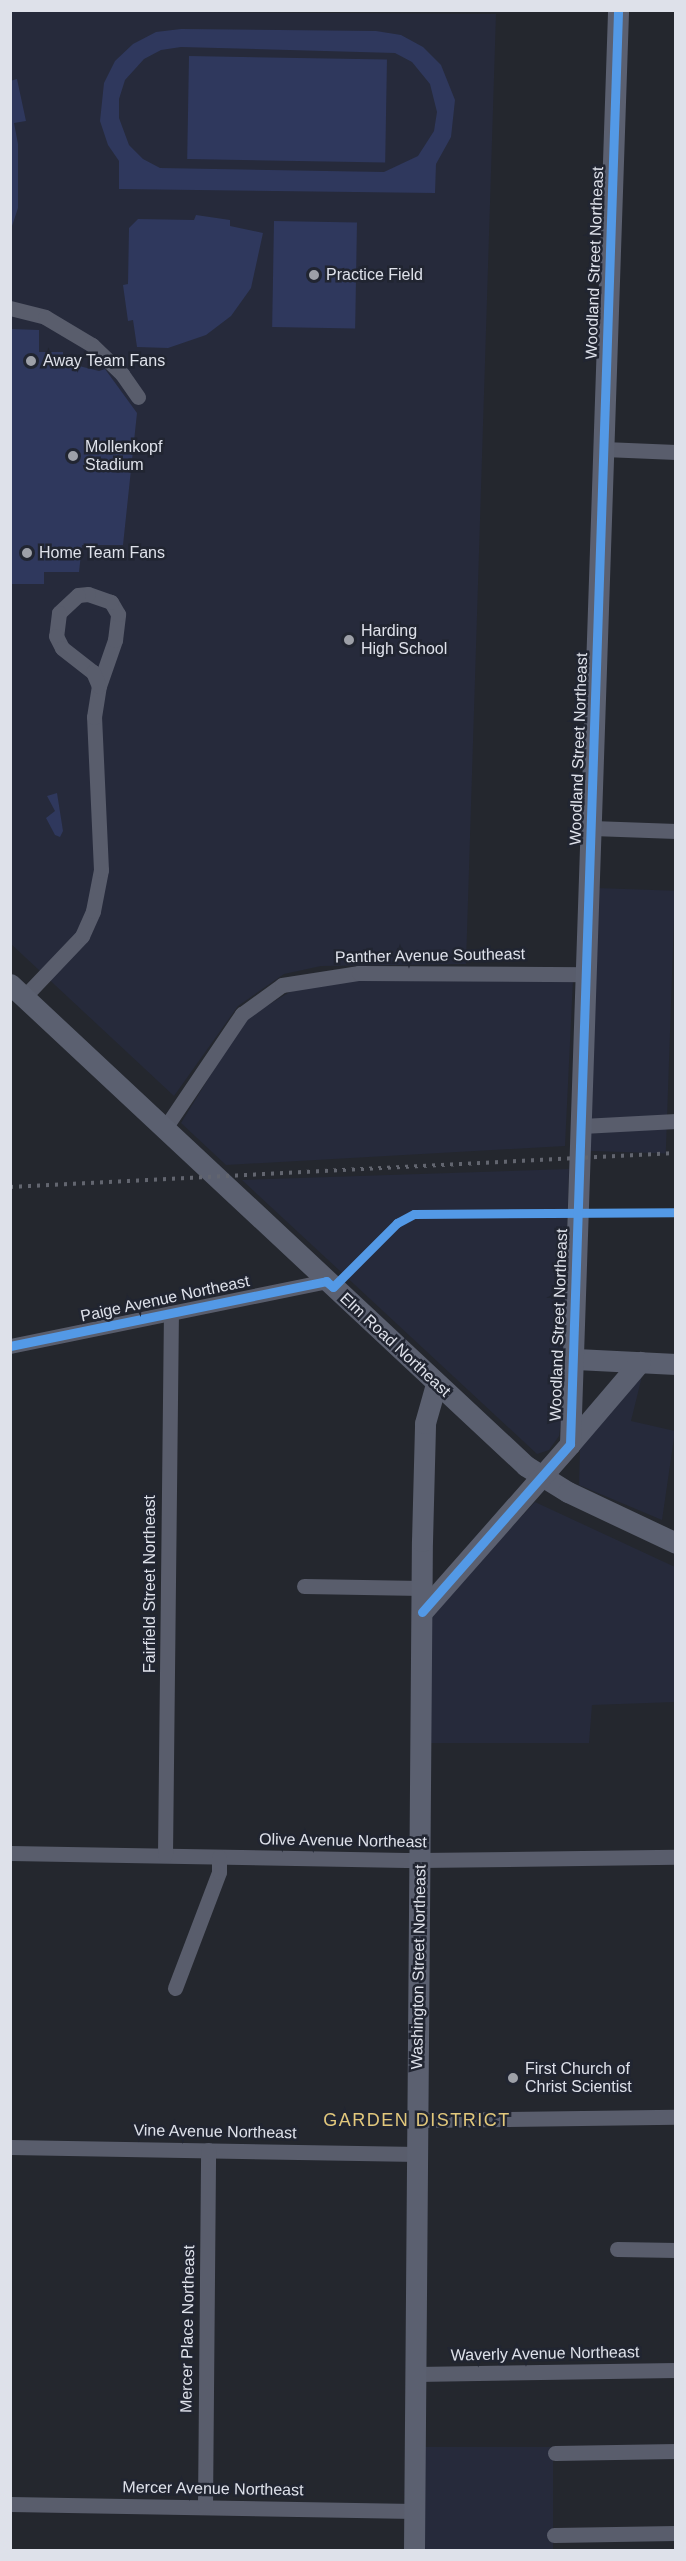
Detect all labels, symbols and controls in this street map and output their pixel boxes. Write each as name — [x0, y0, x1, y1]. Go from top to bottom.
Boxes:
street label: Woodland Street Northeast — [582, 166, 608, 360]
place label: Practice Field — [326, 265, 423, 285]
marker: Practice Field — [307, 268, 321, 282]
place label: Away Team Fans — [43, 351, 165, 371]
marker: Away Team Fans — [24, 354, 38, 368]
place label: Mollenkopf Stadium — [85, 437, 162, 475]
marker: Mollenkopf Stadium — [66, 449, 80, 463]
place label: Home Team Fans — [39, 543, 165, 563]
marker: Home Team Fans — [20, 546, 34, 560]
place label: Harding High School — [361, 621, 447, 659]
marker: Harding High School — [342, 633, 356, 647]
street label: Woodland Street Northeast — [566, 652, 592, 846]
street label: Panther Avenue Southeast — [334, 945, 526, 967]
street label: Woodland Street Northeast — [546, 1228, 572, 1422]
street label: Paige Avenue Northeast — [78, 1272, 252, 1326]
street label: Elm Road Northeast — [336, 1289, 454, 1401]
street label: Fairfield Street Northeast — [140, 1495, 160, 1673]
street label: Olive Avenue Northeast — [259, 1830, 427, 1852]
street label: Washington Street Northeast — [408, 1864, 430, 2070]
place label: First Church of Christ Scientist — [525, 2059, 632, 2097]
marker: First Church of Christ Scientist — [506, 2071, 520, 2085]
district label: GARDEN DISTRICT — [323, 2109, 511, 2131]
street label: Vine Avenue Northeast — [133, 2121, 297, 2143]
street label: Mercer Place Northeast — [177, 2245, 199, 2413]
street label: Waverly Avenue Northeast — [450, 2343, 640, 2365]
street label: Mercer Avenue Northeast — [122, 2478, 304, 2500]

